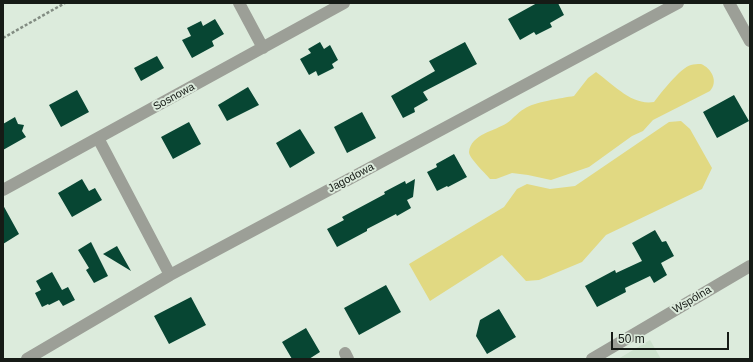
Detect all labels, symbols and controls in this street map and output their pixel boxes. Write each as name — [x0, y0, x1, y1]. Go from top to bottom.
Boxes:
street label: Sosnowa — [151, 80, 197, 114]
street label: Jagodowa — [326, 160, 376, 196]
street label: Wspólna — [670, 283, 714, 317]
scale bar — [613, 324, 731, 350]
text: 50 m — [618, 332, 645, 346]

